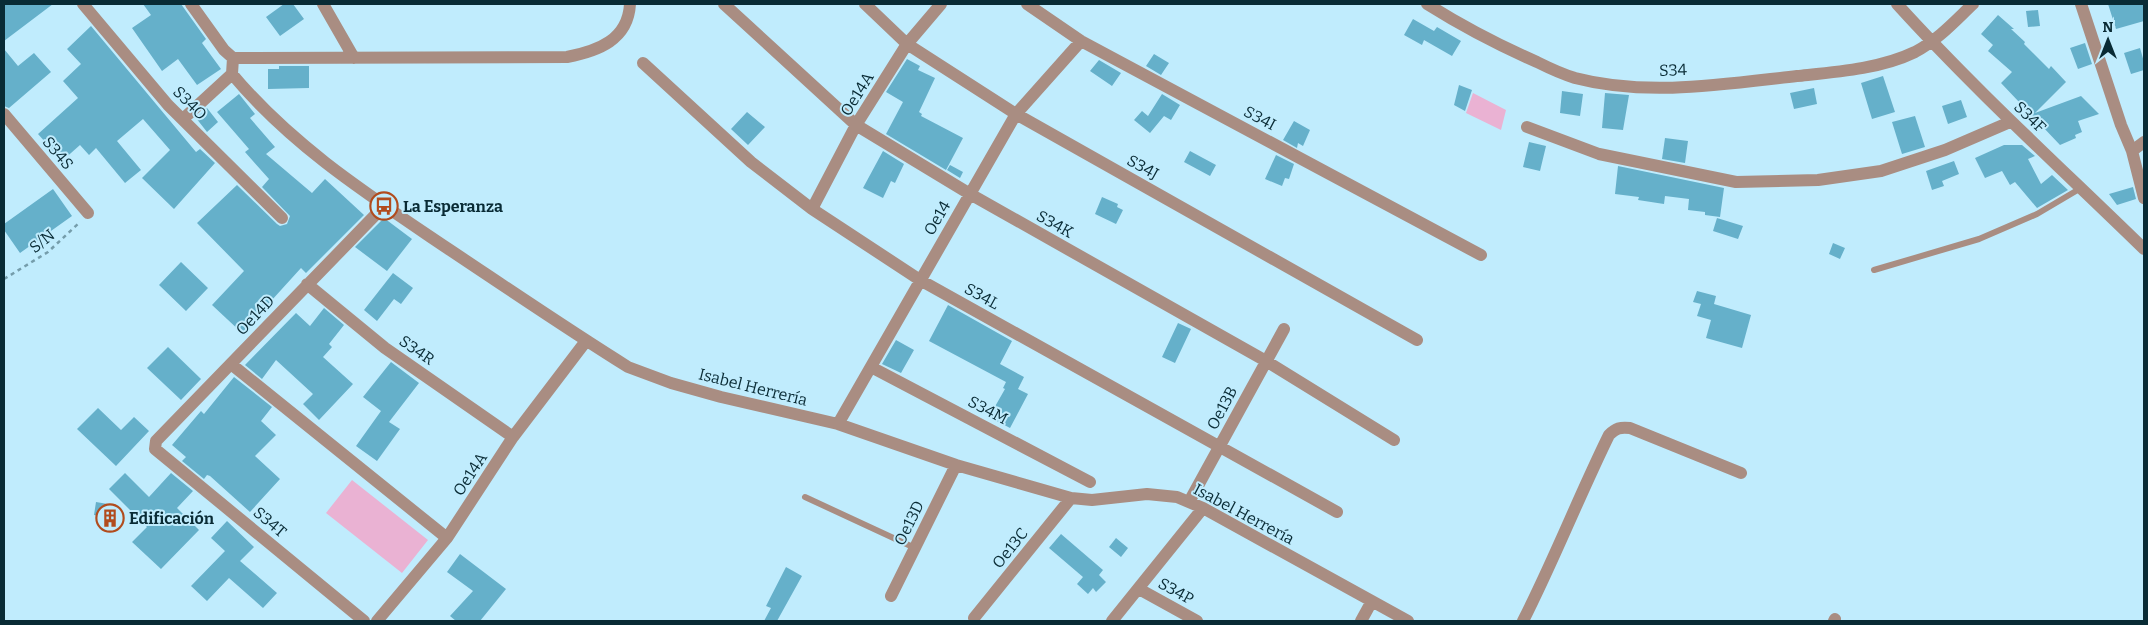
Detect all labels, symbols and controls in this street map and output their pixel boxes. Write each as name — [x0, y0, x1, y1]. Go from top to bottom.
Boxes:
north arrow — [2083, 15, 2133, 65]
text: N — [2103, 19, 2114, 36]
street label: S34 — [1659, 60, 1688, 80]
street label: Oe14A — [836, 68, 878, 119]
street label: S34O — [169, 82, 211, 124]
street label: S34F — [2010, 97, 2050, 137]
street label: S34I — [1241, 102, 1279, 134]
street label: S34S — [39, 133, 77, 173]
street label: S34J — [1124, 151, 1162, 183]
bus stop icon: La Esperanza — [369, 191, 399, 221]
place label: La Esperanza — [403, 197, 503, 216]
street label: Oe14 — [920, 197, 955, 239]
street label: S34K — [1033, 206, 1077, 242]
street label: S/N — [26, 225, 59, 257]
street label: S34L — [961, 279, 1003, 313]
street label: Oe14D — [232, 291, 278, 339]
street label: S34R — [396, 331, 439, 369]
street label: Isabel Herrería — [697, 364, 810, 410]
street label: Oe13B — [1203, 383, 1241, 433]
street label: S34M — [965, 392, 1011, 428]
street label: Oe14A — [449, 448, 491, 499]
street label: Isabel Herrería — [1190, 479, 1298, 549]
street label: Oe13D — [890, 498, 928, 548]
building icon: Edificación — [95, 503, 125, 533]
street label: S34T — [250, 503, 290, 541]
place label: Edificación — [129, 509, 215, 528]
street label: Oe13C — [988, 524, 1032, 572]
street label: S34P — [1155, 574, 1197, 608]

